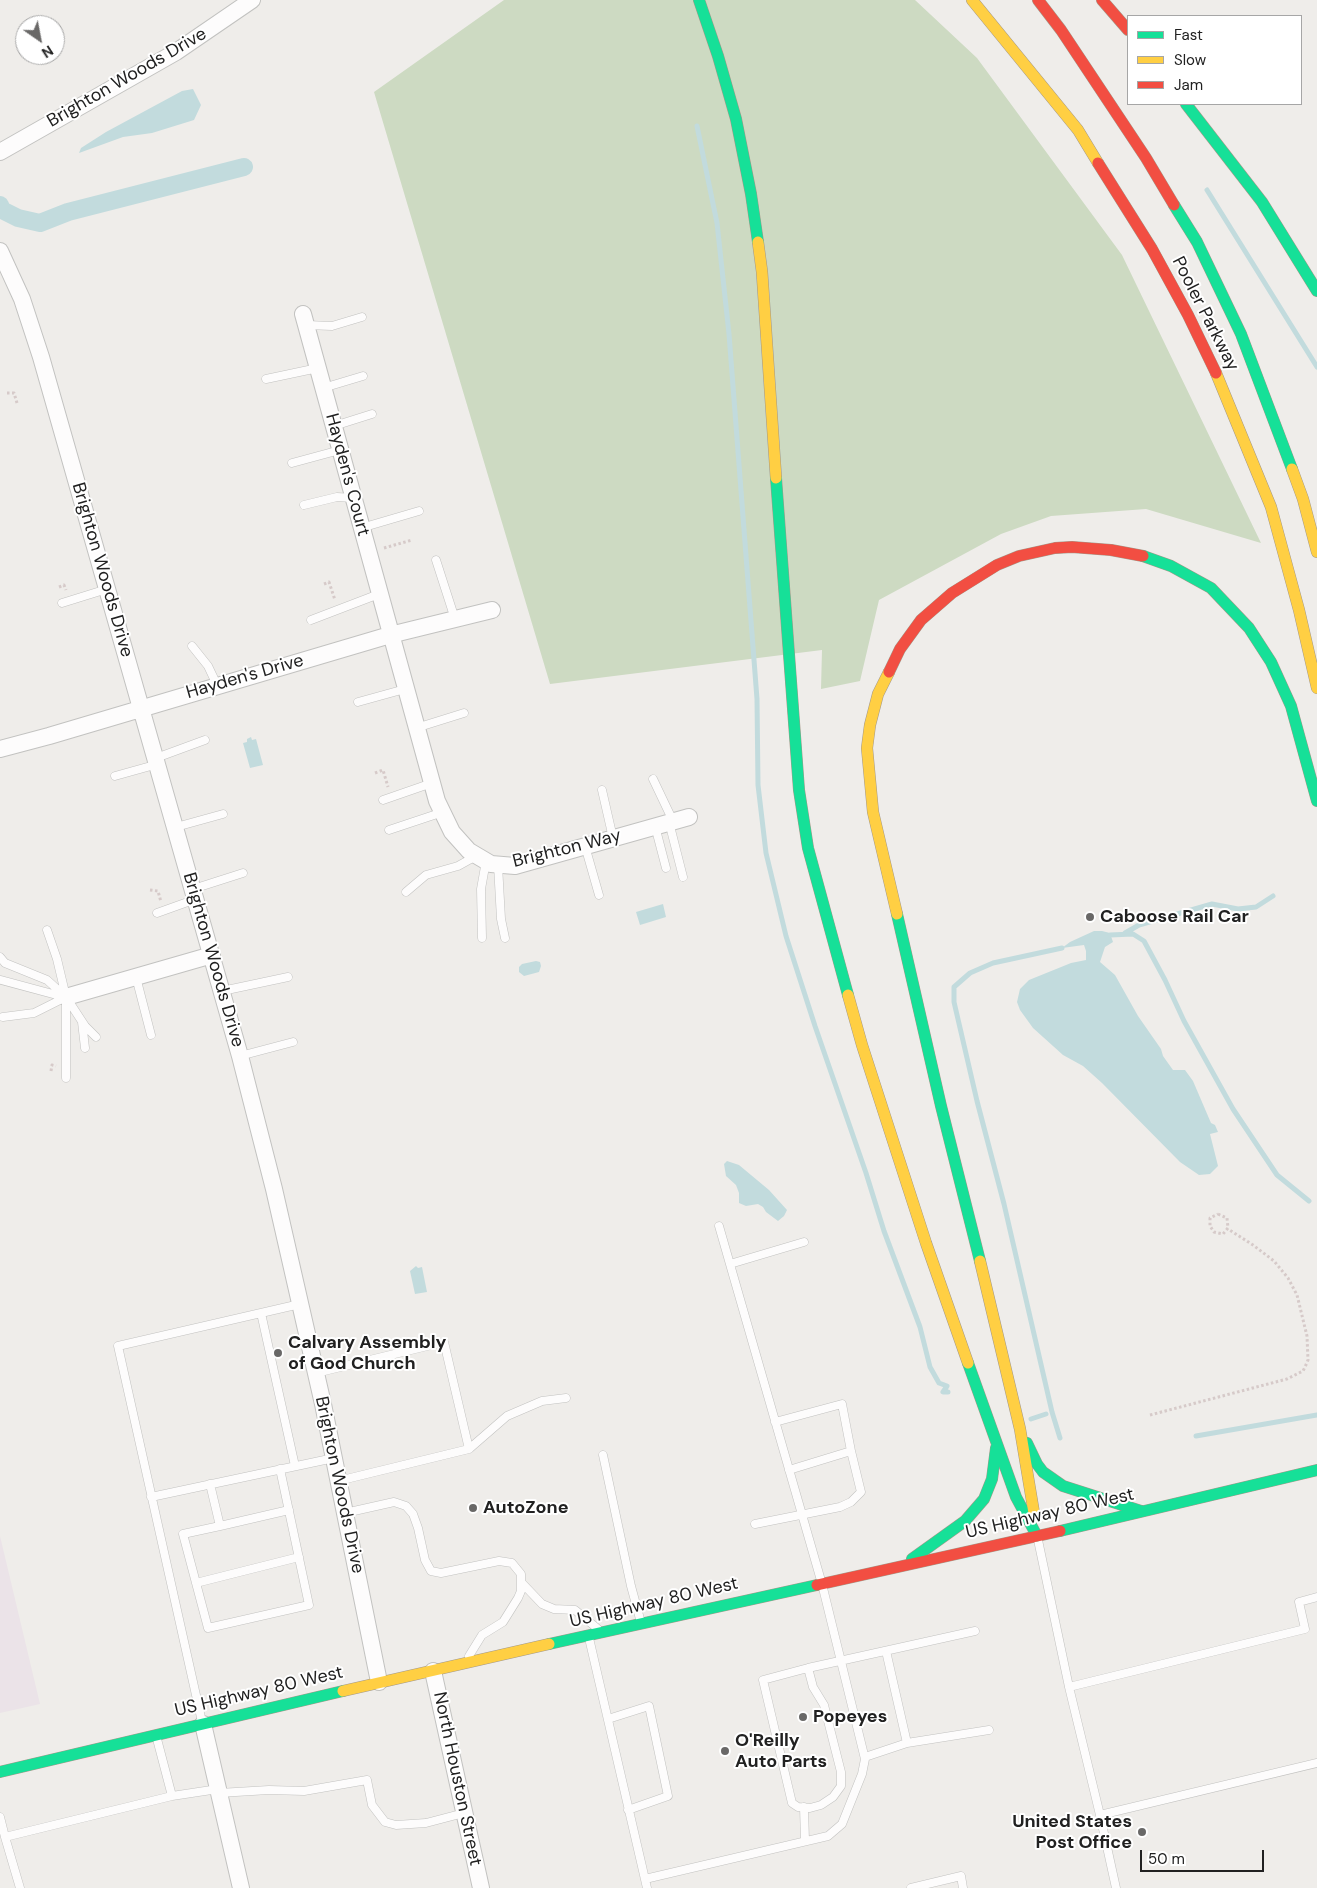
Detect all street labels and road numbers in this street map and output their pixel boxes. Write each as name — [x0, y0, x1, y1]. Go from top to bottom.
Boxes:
street label: Brighton Woods Drive — [43, 24, 211, 132]
street label: Pooler Parkway — [1167, 253, 1243, 375]
street label: Hayden's Court — [320, 411, 374, 539]
street label: Brighton Woods Drive — [67, 480, 137, 660]
street label: Hayden's Drive — [184, 650, 306, 704]
street label: Brighton Way — [511, 825, 623, 873]
street label: Brighton Woods Drive — [178, 870, 248, 1050]
street label: Brighton Woods Drive — [310, 1395, 368, 1575]
street label: US Highway 80 West — [964, 1484, 1136, 1544]
street label: US Highway 80 West — [568, 1573, 740, 1633]
street label: US Highway 80 West — [173, 1662, 345, 1722]
street label: North Houston Street — [428, 1690, 486, 1868]

